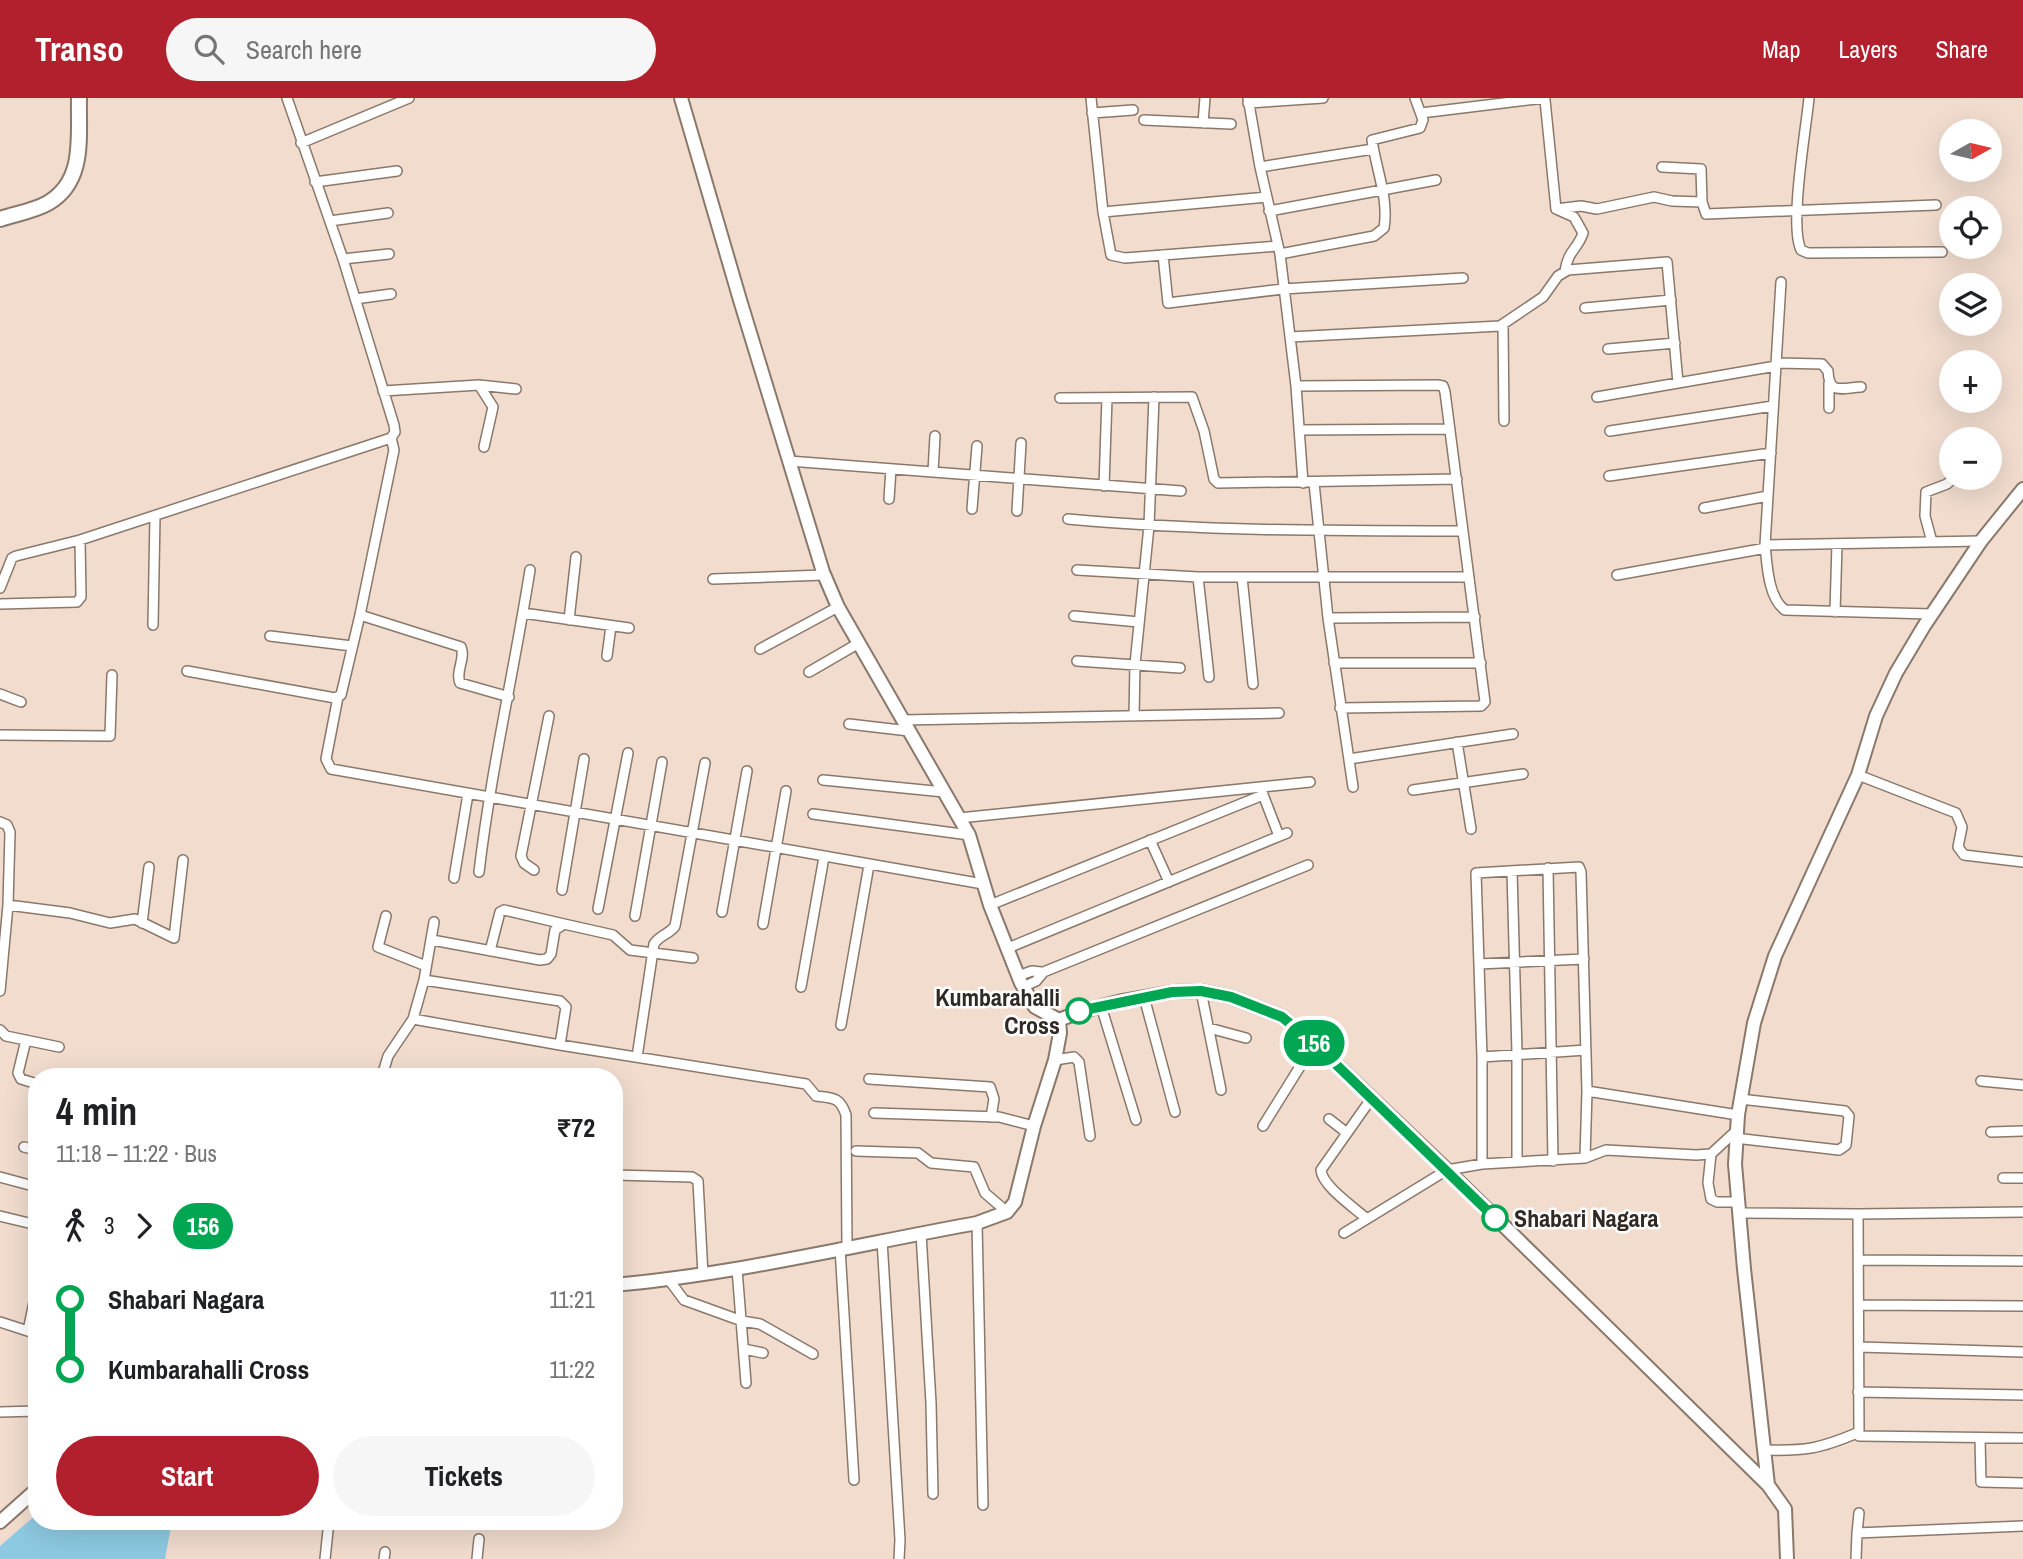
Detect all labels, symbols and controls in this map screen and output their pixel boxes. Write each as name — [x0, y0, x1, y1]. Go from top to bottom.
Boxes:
search box — [166, 18, 656, 81]
text: Transo — [35, 27, 124, 71]
icon: search — [190, 30, 228, 68]
text: Search here — [246, 32, 362, 67]
text: Map — [1762, 33, 1800, 65]
text: Layers — [1838, 33, 1897, 65]
text: Share — [1935, 33, 1988, 65]
north arrow — [1939, 119, 2002, 182]
map controls — [1939, 119, 2002, 490]
button: locate — [1939, 196, 2002, 259]
button: layers — [1939, 273, 2002, 336]
button: + — [1939, 350, 2002, 413]
button: − — [1939, 427, 2002, 490]
place label: Kumbarahalli Cross — [935, 981, 1060, 1041]
marker: Kumbarahalli Cross — [1066, 998, 1092, 1024]
line badge: 156 — [1274, 1020, 1354, 1066]
text: 156 — [1298, 1027, 1330, 1059]
text: 4 min — [56, 1086, 137, 1137]
text: ₹72 — [556, 1110, 595, 1145]
text: 11:18 – 11:22 · Bus — [56, 1138, 217, 1169]
place label: Shabari Nagara — [1514, 1202, 1658, 1234]
marker: Shabari Nagara — [1482, 1205, 1508, 1231]
icon: walk — [56, 1207, 94, 1245]
icon: forward — [125, 1207, 163, 1245]
text: 3 — [104, 1210, 115, 1241]
text: 156 — [187, 1210, 219, 1242]
text: Shabari Nagara — [108, 1282, 264, 1317]
text: 11:21 — [549, 1284, 595, 1315]
text: Kumbarahalli Cross — [108, 1352, 309, 1387]
text: 11:22 — [549, 1354, 595, 1385]
button: Start — [56, 1436, 319, 1516]
button: Tickets — [333, 1436, 595, 1516]

